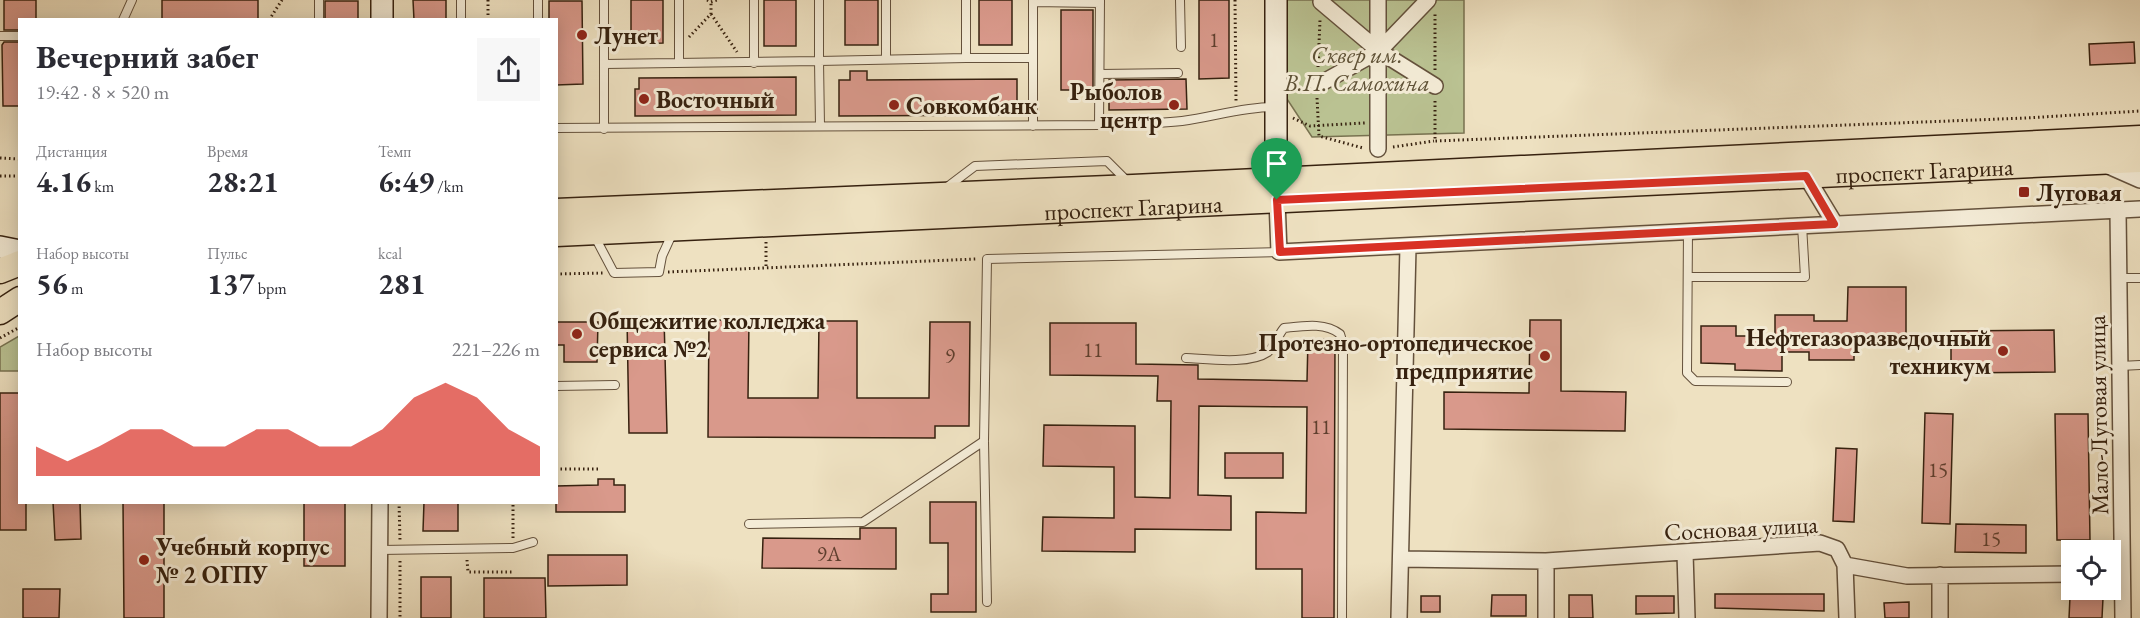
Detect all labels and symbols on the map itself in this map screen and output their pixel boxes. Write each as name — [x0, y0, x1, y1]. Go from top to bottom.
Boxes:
place label: Лунет — [594, 20, 658, 52]
house number: 1 — [1209, 26, 1219, 53]
marker: Лунет — [575, 28, 589, 42]
park label: Сквер им. В.П. Самохина — [1283, 39, 1430, 98]
place label: Рыболов центр — [1070, 76, 1162, 135]
place label: Восточный — [656, 84, 775, 115]
place label: Совкомбанк — [906, 90, 1038, 121]
marker: Восточный — [637, 92, 651, 106]
marker: Совкомбанк — [887, 98, 901, 112]
marker: Рыболов центр — [1167, 98, 1181, 112]
pin — [1251, 138, 1302, 200]
street label: проспект Гагарина — [1835, 150, 2015, 190]
place label: Луговая — [2036, 177, 2122, 209]
marker: Луговая — [2017, 185, 2031, 199]
street label: проспект Гагарина — [1044, 187, 1223, 227]
place label: Общежитие колледжа сервиса №2 — [589, 305, 826, 364]
street label: Мало-Луговая улица — [2081, 314, 2115, 515]
place label: Нефтегазоразведочный техникум — [1746, 322, 1991, 382]
marker: Общежитие колледжа сервиса №2 — [570, 327, 584, 341]
place label: Протезно-ортопедическое предприятие — [1258, 327, 1533, 386]
house number: 11 — [1083, 336, 1103, 363]
house number: 9 — [945, 342, 955, 369]
marker: Нефтегазоразведочный техникум — [1996, 344, 2010, 358]
marker: Протезно-ортопедическое предприятие — [1538, 349, 1552, 363]
house number: 11 — [1311, 413, 1331, 440]
house number: 15 — [1928, 456, 1948, 483]
street label: Сосновая улица — [1663, 508, 1819, 548]
house number: 15 — [1981, 525, 2001, 552]
place label: Учебный корпус № 2 ОГПУ — [155, 531, 330, 590]
house number: 9А — [817, 540, 842, 567]
marker: Учебный корпус № 2 ОГПУ — [137, 553, 151, 567]

